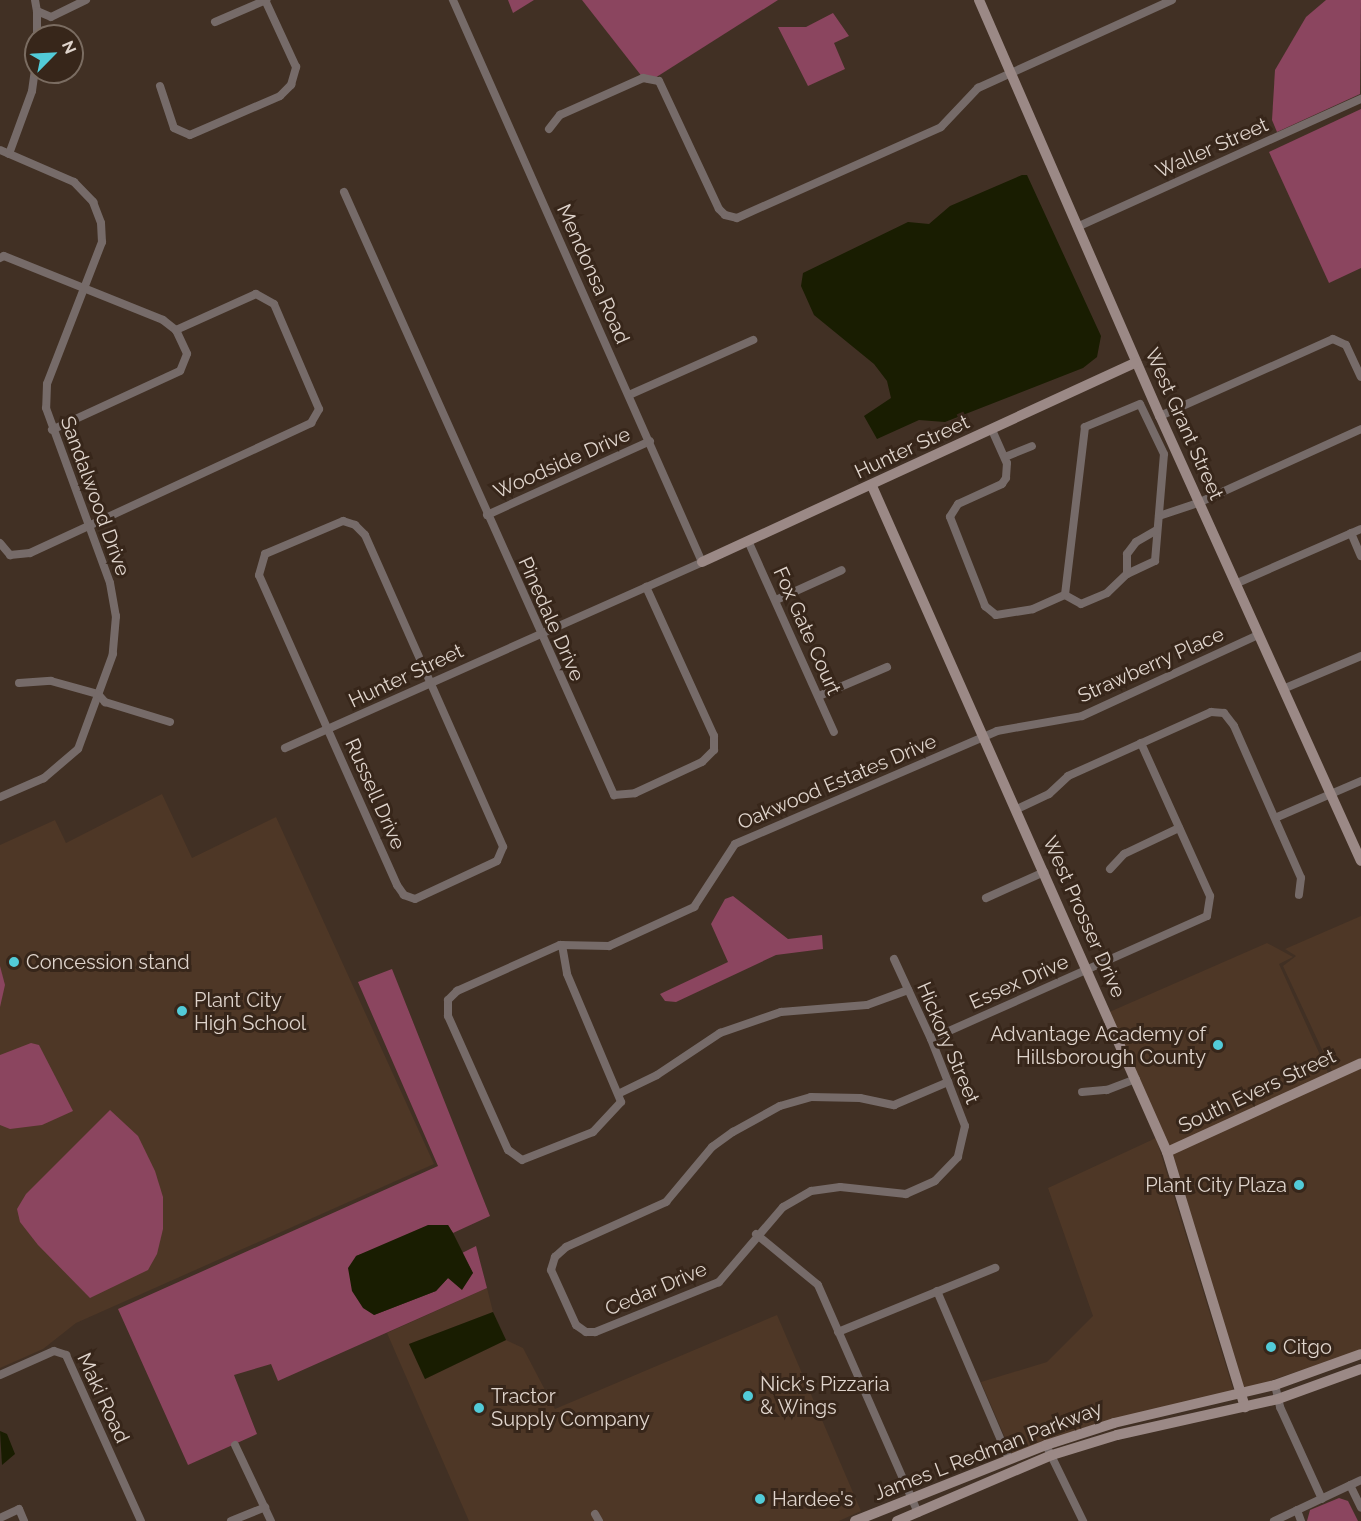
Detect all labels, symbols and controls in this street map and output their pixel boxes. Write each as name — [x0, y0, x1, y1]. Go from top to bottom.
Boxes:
north arrow — [24, 24, 84, 84]
text: N — [58, 38, 80, 57]
street label: Waller Street — [1152, 112, 1272, 184]
street label: Mendonsa Road — [551, 200, 635, 348]
street label: West Grant Street — [1140, 344, 1228, 504]
street label: Hunter Street — [851, 410, 973, 484]
street label: Sandalwood Drive — [55, 413, 135, 579]
street label: Woodside Drive — [490, 422, 634, 504]
street label: Pinedale Drive — [513, 553, 589, 685]
street label: Fox Gate Court — [768, 563, 846, 699]
street label: Strawberry Place — [1074, 622, 1228, 708]
street label: Hunter Street — [345, 639, 467, 713]
street label: Oakwood Estates Drive — [734, 729, 940, 835]
street label: Russell Drive — [340, 735, 410, 853]
street label: West Prosser Drive — [1038, 832, 1130, 1002]
place label: Concession stand — [26, 950, 190, 974]
street label: Essex Drive — [966, 950, 1072, 1014]
marker: Concession stand — [7, 955, 21, 969]
street label: Hickory Street — [911, 978, 985, 1108]
place label: Plant City High School — [194, 988, 306, 1035]
marker: Plant City High School — [175, 1004, 189, 1018]
place label: Advantage Academy of Hillsborough County — [989, 1022, 1206, 1069]
marker: Advantage Academy of Hillsborough County — [1211, 1038, 1225, 1052]
street label: South Evers Street — [1175, 1044, 1339, 1138]
place label: Plant City Plaza — [1145, 1173, 1287, 1197]
marker: Plant City Plaza — [1292, 1178, 1306, 1192]
street label: Cedar Drive — [601, 1257, 711, 1321]
place label: Citgo — [1283, 1335, 1332, 1359]
marker: Citgo — [1264, 1340, 1278, 1354]
street label: Maki Road — [72, 1349, 134, 1447]
place label: Nick's Pizzaria & Wings — [760, 1372, 890, 1419]
place label: Tractor Supply Company — [491, 1384, 650, 1431]
marker: Nick's Pizzaria & Wings — [741, 1389, 755, 1403]
street label: James L Redman Parkway — [870, 1396, 1106, 1506]
marker: Tractor Supply Company — [472, 1401, 486, 1415]
place label: Hardee's — [772, 1487, 853, 1511]
marker: Hardee's — [753, 1492, 767, 1506]

